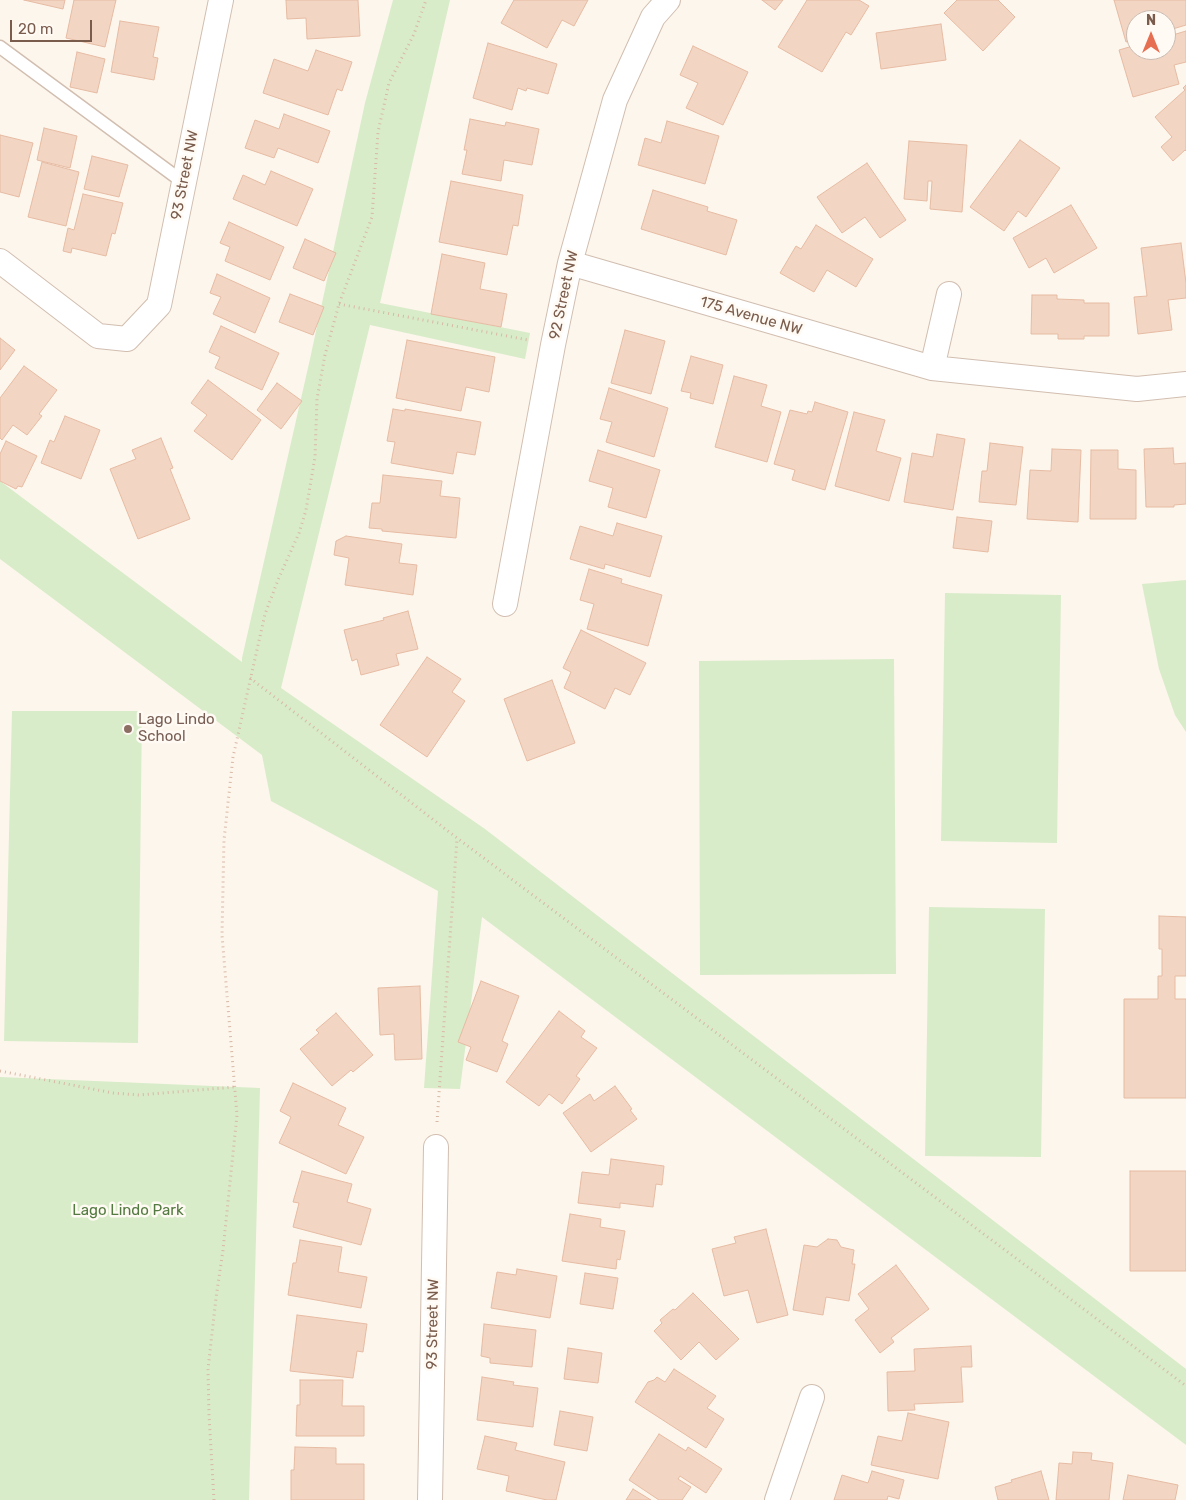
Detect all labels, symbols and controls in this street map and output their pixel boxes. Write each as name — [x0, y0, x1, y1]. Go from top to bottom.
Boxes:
scale bar — [12, 10, 95, 42]
north arrow — [1126, 10, 1176, 60]
text: N — [1146, 12, 1156, 29]
text: 20 m — [18, 20, 53, 38]
street label: 93 Street NW — [167, 129, 203, 221]
street label: 92 Street NW — [546, 249, 582, 341]
street label: 175 Avenue NW — [698, 293, 804, 339]
place label: Lago Lindo School — [138, 711, 215, 746]
marker: Lago Lindo School — [122, 723, 134, 735]
park label: Lago Lindo Park — [72, 1202, 184, 1220]
street label: 93 Street NW — [423, 1278, 443, 1370]

